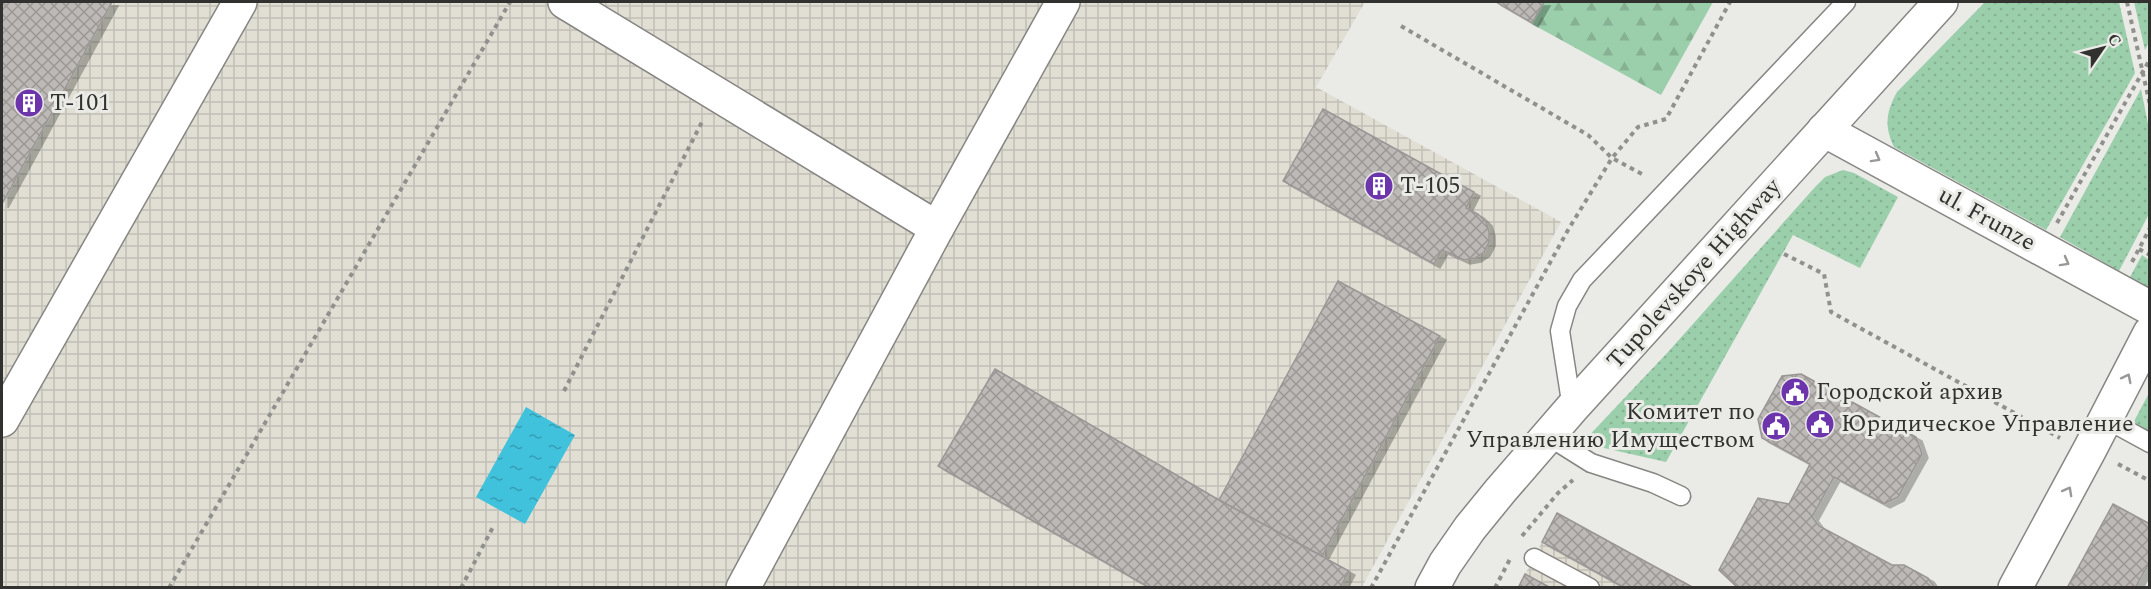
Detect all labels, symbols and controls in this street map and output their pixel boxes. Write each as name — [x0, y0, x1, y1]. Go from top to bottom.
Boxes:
north arrow — [2073, 18, 2133, 78]
text: С — [2101, 28, 2128, 52]
place label: Т-101 — [50, 85, 110, 121]
building icon: Т-101 — [13, 87, 45, 119]
one-way arrow — [1869, 151, 1880, 162]
place label: Т-105 — [1400, 168, 1460, 204]
street label: Tupolevskoye Highway — [1598, 169, 1791, 378]
building icon: Т-105 — [1363, 170, 1395, 202]
street label: ul. Frunze — [1932, 177, 2042, 261]
one-way arrow — [2059, 255, 2069, 266]
place label: Городской архив — [1816, 374, 2003, 410]
one-way arrow — [2120, 374, 2131, 385]
public building icon: Городской архив — [1779, 376, 1811, 408]
place label: Комитет по Управлению Имуществом — [1466, 394, 1755, 458]
place label: Юридическое Управление — [1841, 406, 2134, 442]
public building icon: Юридическое Управление — [1804, 408, 1836, 440]
public building icon: Комитет по Управлению Имуществом — [1760, 410, 1792, 442]
one-way arrow — [2060, 487, 2072, 497]

